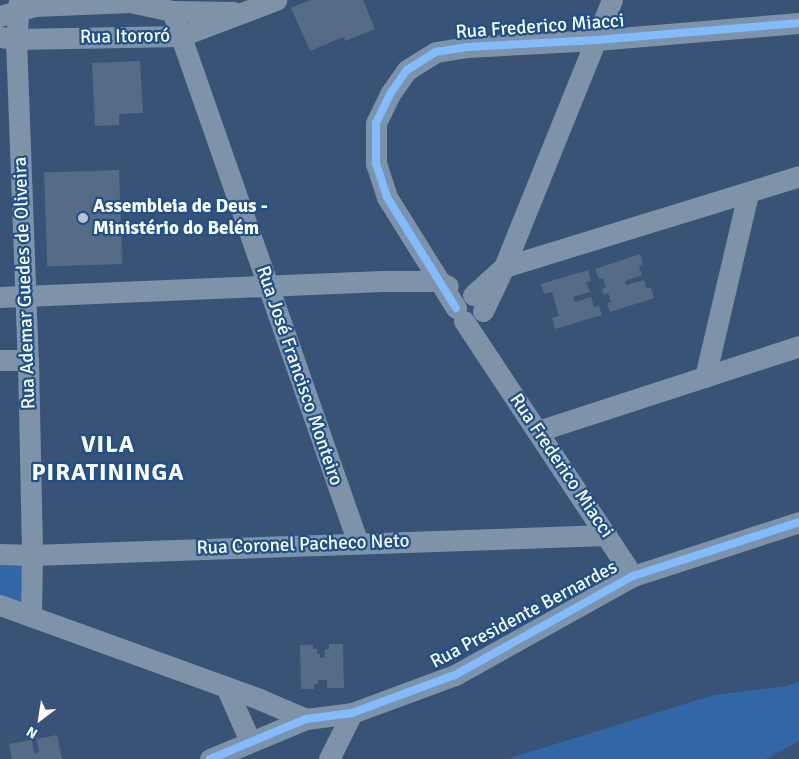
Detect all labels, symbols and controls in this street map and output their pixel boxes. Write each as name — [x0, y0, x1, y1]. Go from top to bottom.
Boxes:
street label: Rua Frederico Miacci — [455, 10, 625, 44]
street label: Rua Itororó — [80, 25, 170, 49]
street label: Rua Ademar Guedes de Oliveira — [9, 156, 41, 410]
place label: Assembleia de Deus - Ministério do Belém — [93, 196, 268, 240]
marker: Assembleia de Deus - Ministério do Belém — [77, 212, 89, 224]
street label: Rua José Francisco Monteiro — [251, 263, 347, 489]
street label: Rua Frederico Miacci — [504, 390, 618, 542]
district label: VILA PIRATININGA — [30, 431, 186, 487]
street label: Rua Coronel Pacheco Neto — [196, 530, 410, 560]
street label: Rua Presidente Bernardes — [427, 556, 621, 674]
north arrow — [15, 694, 65, 744]
text: N — [23, 722, 41, 742]

